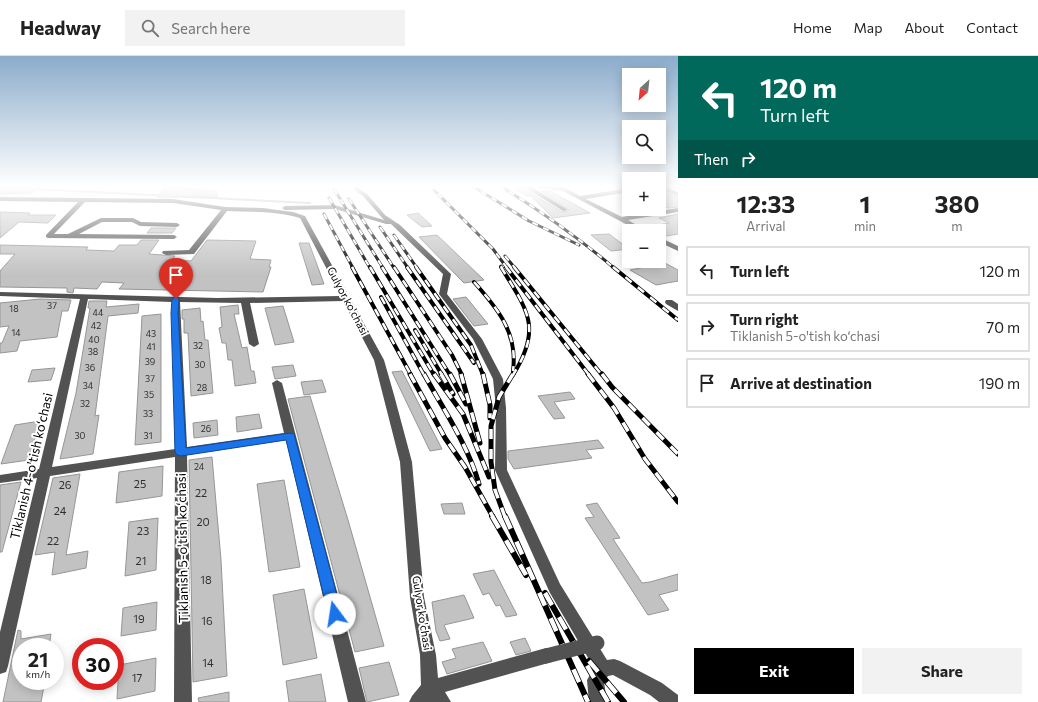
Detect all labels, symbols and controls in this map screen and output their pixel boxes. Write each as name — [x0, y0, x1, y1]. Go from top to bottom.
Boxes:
search box — [125, 10, 405, 46]
text: Headway — [20, 16, 101, 39]
icon: search — [139, 17, 161, 39]
text: Search here — [171, 19, 251, 37]
text: Home — [793, 19, 832, 36]
text: Map — [854, 19, 882, 36]
text: About — [904, 19, 944, 36]
text: Contact — [966, 19, 1018, 36]
north arrow — [622, 68, 666, 112]
map controls — [622, 68, 666, 268]
text: 120 m — [760, 70, 837, 104]
icon: left — [694, 72, 746, 124]
text: Turn left — [760, 104, 829, 126]
button: search — [622, 120, 666, 164]
icon: right — [737, 148, 759, 170]
text: Then — [694, 150, 729, 168]
button: + — [622, 172, 666, 216]
text: 12:33 — [737, 189, 795, 218]
text: 1 — [860, 189, 870, 218]
text: 380 — [935, 189, 979, 218]
text: Arrival — [746, 218, 786, 234]
text: min — [854, 218, 876, 234]
text: m — [951, 218, 963, 234]
button: − — [622, 224, 666, 268]
pin — [159, 258, 193, 299]
icon: left — [696, 260, 718, 282]
text: Turn left — [730, 262, 789, 280]
text: 120 m — [980, 262, 1020, 280]
icon: arrive — [165, 264, 187, 286]
street label: Gulyor ko'chasi — [325, 264, 372, 337]
house number: 37 — [47, 300, 57, 311]
house number: 18 — [9, 303, 19, 314]
house number: 44 — [93, 307, 104, 318]
text: Turn right — [730, 310, 799, 328]
icon: right — [696, 316, 718, 338]
text: 70 m — [986, 318, 1020, 336]
house number: 42 — [91, 320, 101, 331]
house number: 14 — [11, 327, 21, 338]
house number: 43 — [146, 328, 156, 339]
text: Tiklanish 5-o'tish ko‘chasi — [730, 328, 880, 344]
house number: 40 — [88, 334, 100, 345]
house number: 32 — [193, 340, 203, 351]
house number: 41 — [147, 341, 155, 352]
house number: 38 — [88, 346, 98, 357]
house number: 39 — [145, 356, 155, 367]
house number: 30 — [194, 359, 206, 370]
house number: 36 — [85, 362, 95, 373]
icon: arrive — [696, 372, 718, 394]
house number: 37 — [145, 373, 155, 384]
text: Arrive at destination — [730, 374, 872, 392]
text: 190 m — [979, 374, 1020, 392]
house number: 34 — [83, 380, 94, 391]
house number: 28 — [197, 382, 207, 393]
house number: 35 — [144, 389, 154, 400]
street label: Tiklanish 4-o'tish ko‘chasi — [6, 391, 56, 541]
house number: 32 — [80, 398, 90, 409]
house number: 33 — [143, 408, 153, 419]
house number: 26 — [201, 423, 211, 434]
house number: 30 — [74, 430, 86, 441]
house number: 31 — [144, 430, 152, 441]
house number: 24 — [194, 461, 205, 472]
street label: Tiklanish 5-o'tish ko‘chasi — [173, 473, 191, 623]
house number: 25 — [134, 477, 146, 490]
house number: 26 — [59, 478, 72, 491]
house number: 22 — [195, 486, 207, 499]
house number: 24 — [54, 504, 67, 517]
house number: 20 — [196, 515, 210, 528]
house number: 23 — [137, 524, 149, 537]
house number: 22 — [47, 534, 59, 547]
house number: 21 — [136, 554, 146, 567]
house number: 18 — [200, 573, 212, 586]
street label: Gulyor ko'chasi — [410, 575, 435, 651]
position arrow — [314, 593, 356, 635]
house number: 19 — [133, 612, 145, 625]
house number: 16 — [201, 614, 213, 627]
speed limit sign: 30 — [72, 638, 124, 690]
text: 21 — [28, 647, 48, 671]
button: Exit — [694, 648, 854, 694]
button: Share — [862, 648, 1022, 694]
house number: 14 — [202, 656, 214, 669]
text: km/h — [26, 668, 50, 680]
house number: 17 — [132, 671, 142, 684]

